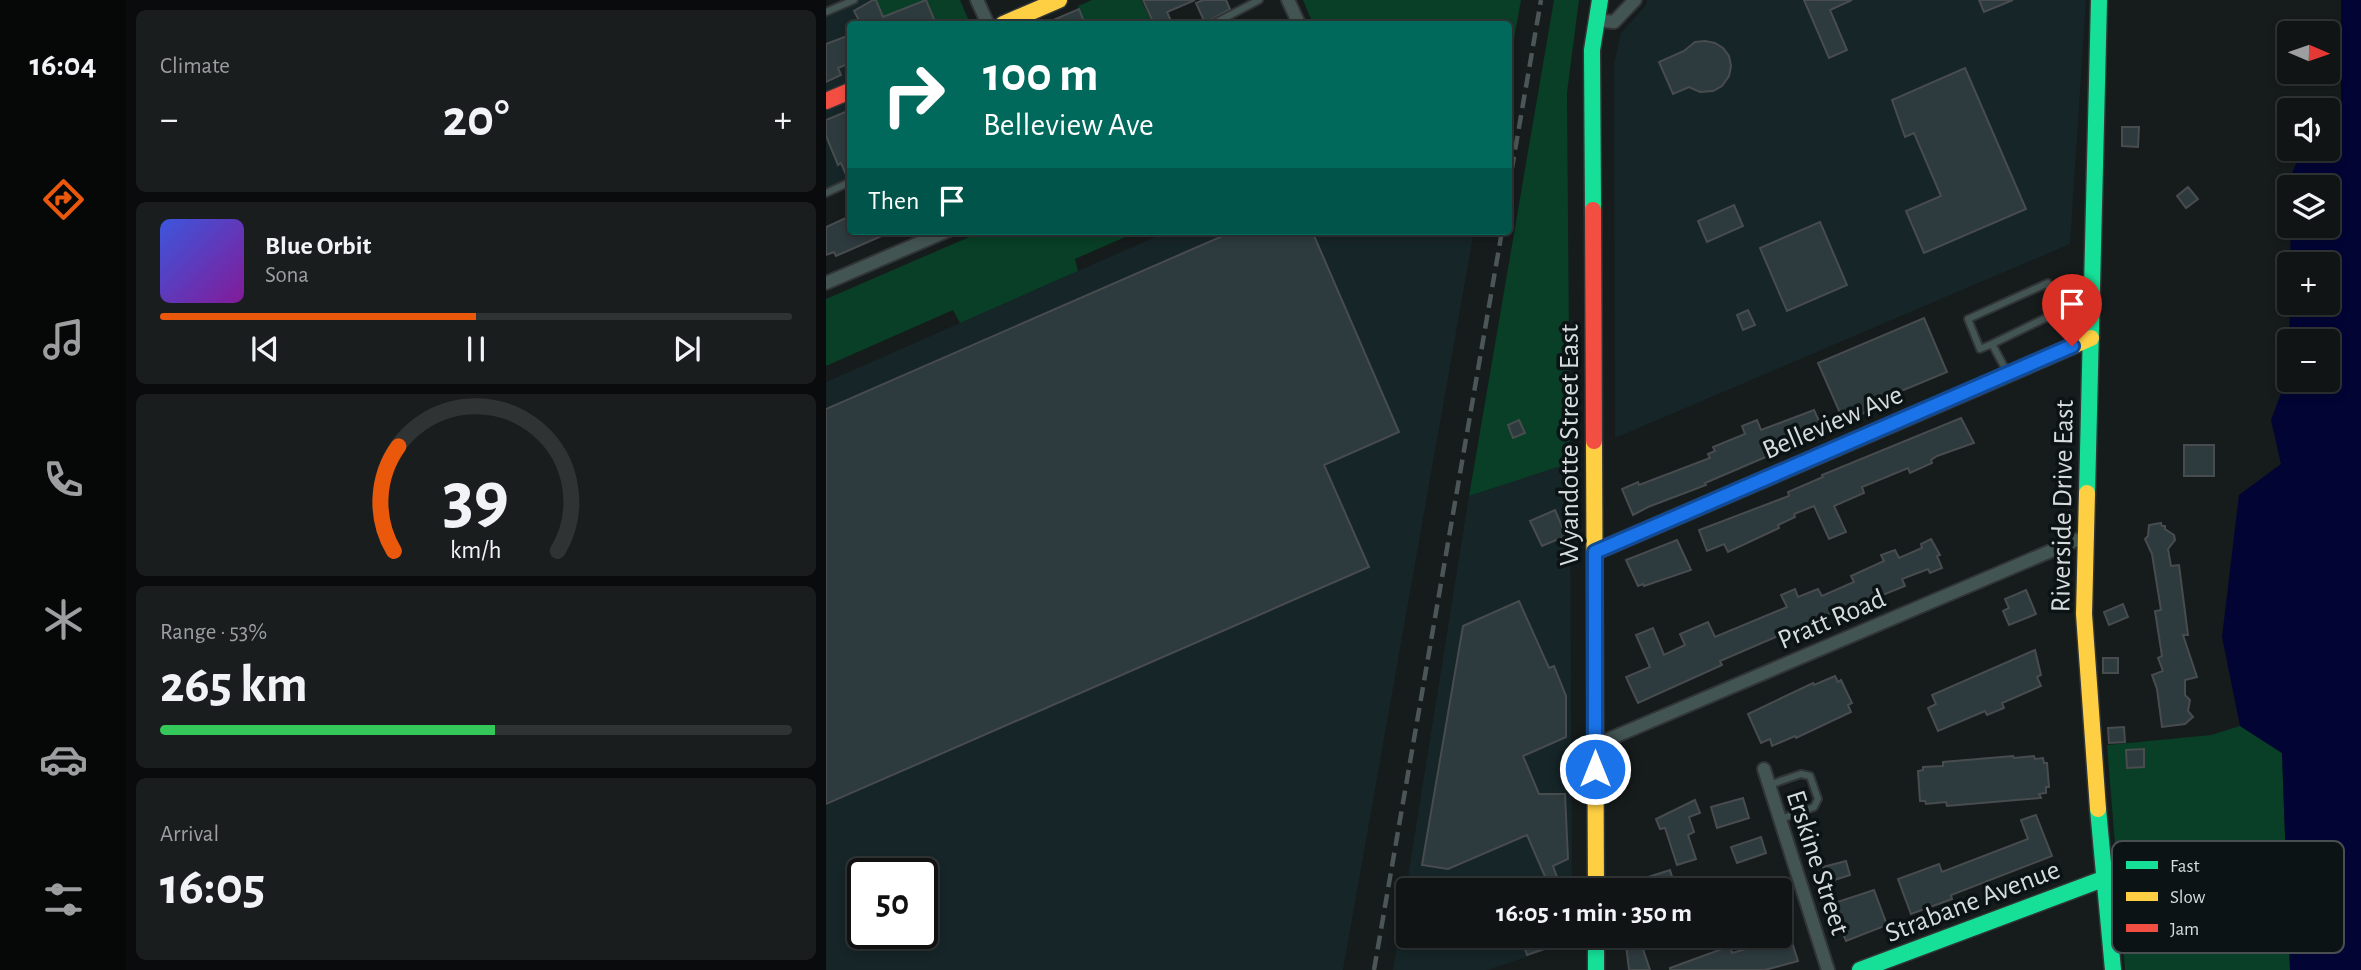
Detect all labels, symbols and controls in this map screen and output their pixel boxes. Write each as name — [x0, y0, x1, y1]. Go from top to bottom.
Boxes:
north arrow — [2277, 21, 2340, 84]
map controls — [2277, 21, 2340, 392]
text: 16:04 — [29, 49, 97, 81]
icon: right — [868, 49, 959, 140]
text: 100 m — [983, 51, 1099, 100]
text: Climate — [160, 55, 230, 78]
text: 20° — [443, 93, 509, 145]
button: sound — [2277, 98, 2340, 161]
text: − — [160, 101, 178, 139]
text: + — [774, 101, 792, 139]
text: Belleview Ave — [983, 109, 1154, 141]
icon: directions — [39, 175, 88, 224]
button: layers — [2277, 175, 2340, 238]
icon: arrive — [933, 182, 971, 220]
text: Then — [868, 188, 919, 214]
text: Blue Orbit — [265, 233, 371, 259]
button: + — [2277, 252, 2340, 315]
text: Sona — [265, 264, 309, 287]
pin — [2042, 274, 2102, 346]
icon: arrive — [2053, 285, 2091, 323]
icon: music — [39, 315, 88, 364]
street label: Wyandotte Street East — [1556, 324, 1584, 566]
button: − — [2277, 329, 2340, 392]
icon: previous — [246, 330, 284, 368]
icon: pause — [457, 330, 495, 368]
icon: next — [668, 330, 706, 368]
street label: Belleview Ave — [1759, 381, 1907, 465]
street label: Riverside Drive East — [2047, 399, 2079, 613]
icon: phone — [39, 455, 88, 504]
text: 39 — [443, 463, 509, 536]
text: km/h — [450, 538, 502, 563]
street label: Pratt Road — [1774, 585, 1890, 655]
icon: climate — [39, 595, 88, 644]
text: Range · 53% — [160, 621, 267, 644]
text: 265 km — [160, 659, 308, 711]
position arrow — [1558, 732, 1632, 806]
icon: car — [39, 735, 88, 784]
street label: Erskine Street — [1781, 787, 1854, 938]
text: Arrival — [160, 823, 219, 846]
legend — [2112, 841, 2344, 953]
street label: Strabane Avenue — [1882, 856, 2064, 948]
text: Fast — [2170, 857, 2200, 876]
speed limit sign: 50 — [847, 858, 938, 949]
text: 16:05 — [160, 861, 265, 913]
icon: filters — [39, 875, 88, 924]
text: Slow — [2170, 888, 2206, 907]
text: 16:05 · 1 min · 350 m — [1496, 900, 1692, 926]
text: Jam — [2170, 920, 2199, 939]

